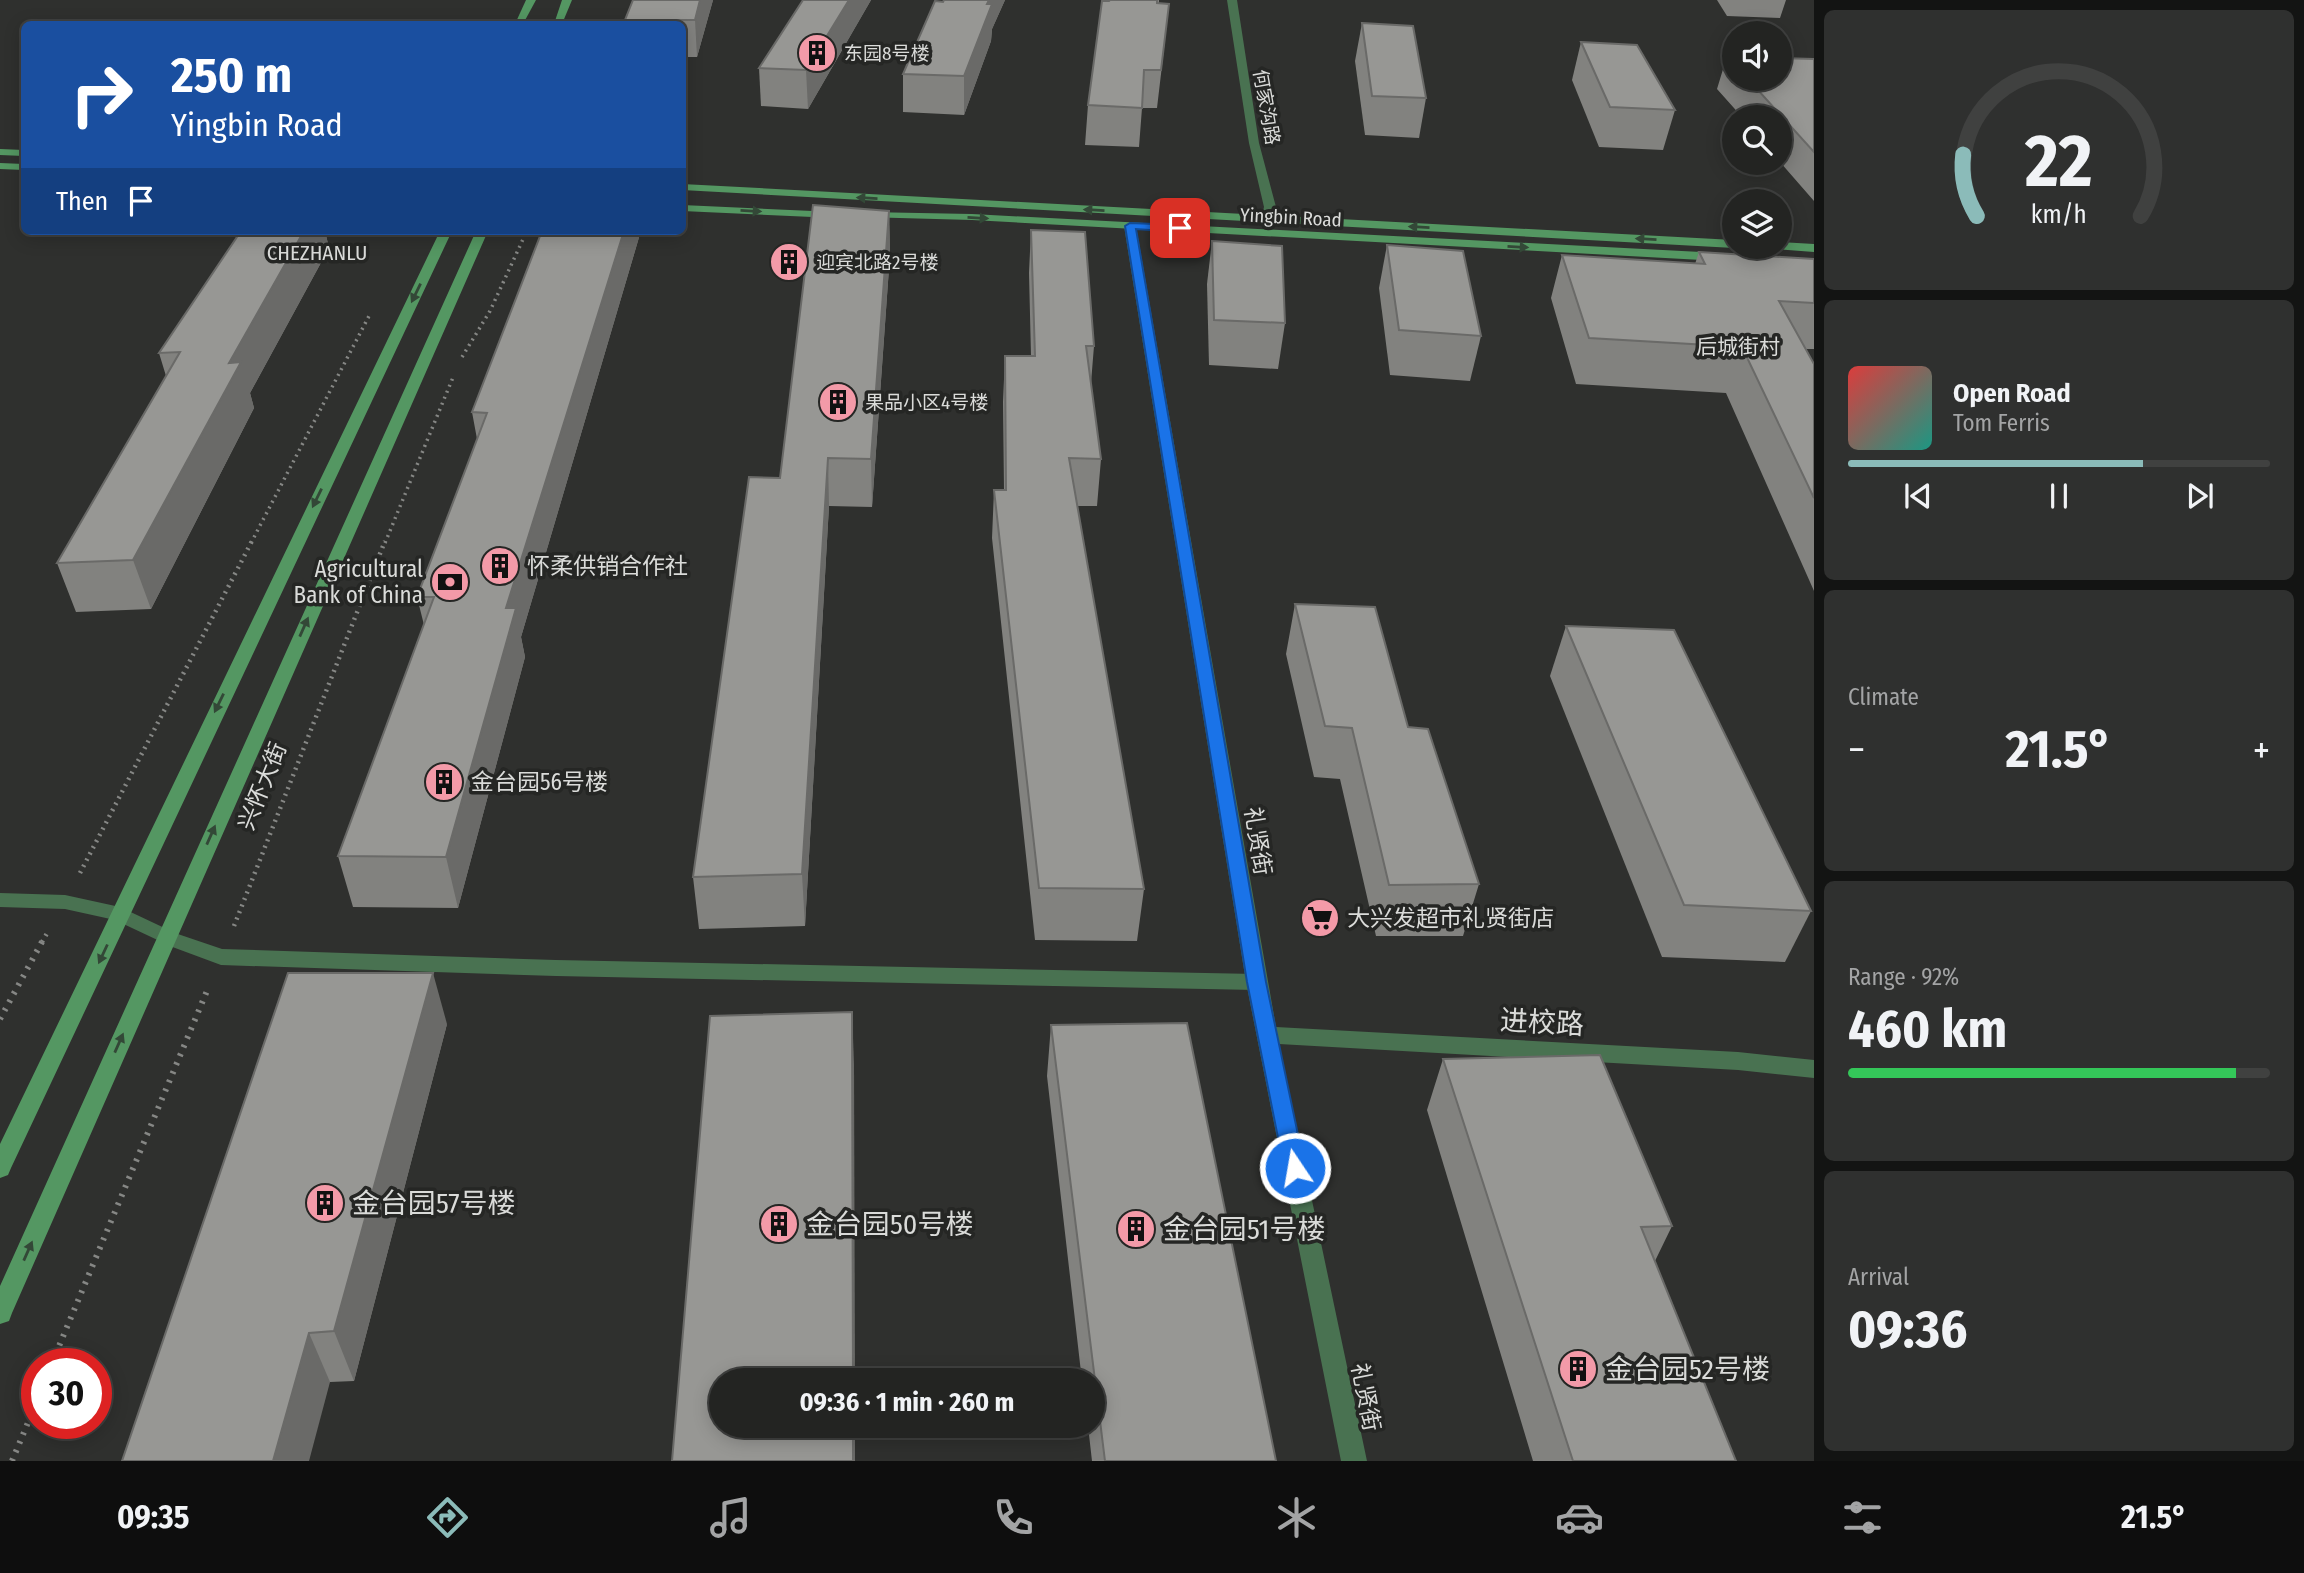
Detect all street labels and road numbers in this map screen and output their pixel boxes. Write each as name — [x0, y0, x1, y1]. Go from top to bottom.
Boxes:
street label: 何家沟路 — [1249, 68, 1284, 147]
street label: Yingbin Road — [1239, 203, 1342, 232]
street label: 兴怀大街 — [232, 738, 292, 834]
street label: 礼贤街 — [1239, 805, 1277, 877]
street label: 进校路 — [1499, 1004, 1585, 1041]
street label: 礼贤街 — [1346, 1360, 1386, 1434]

